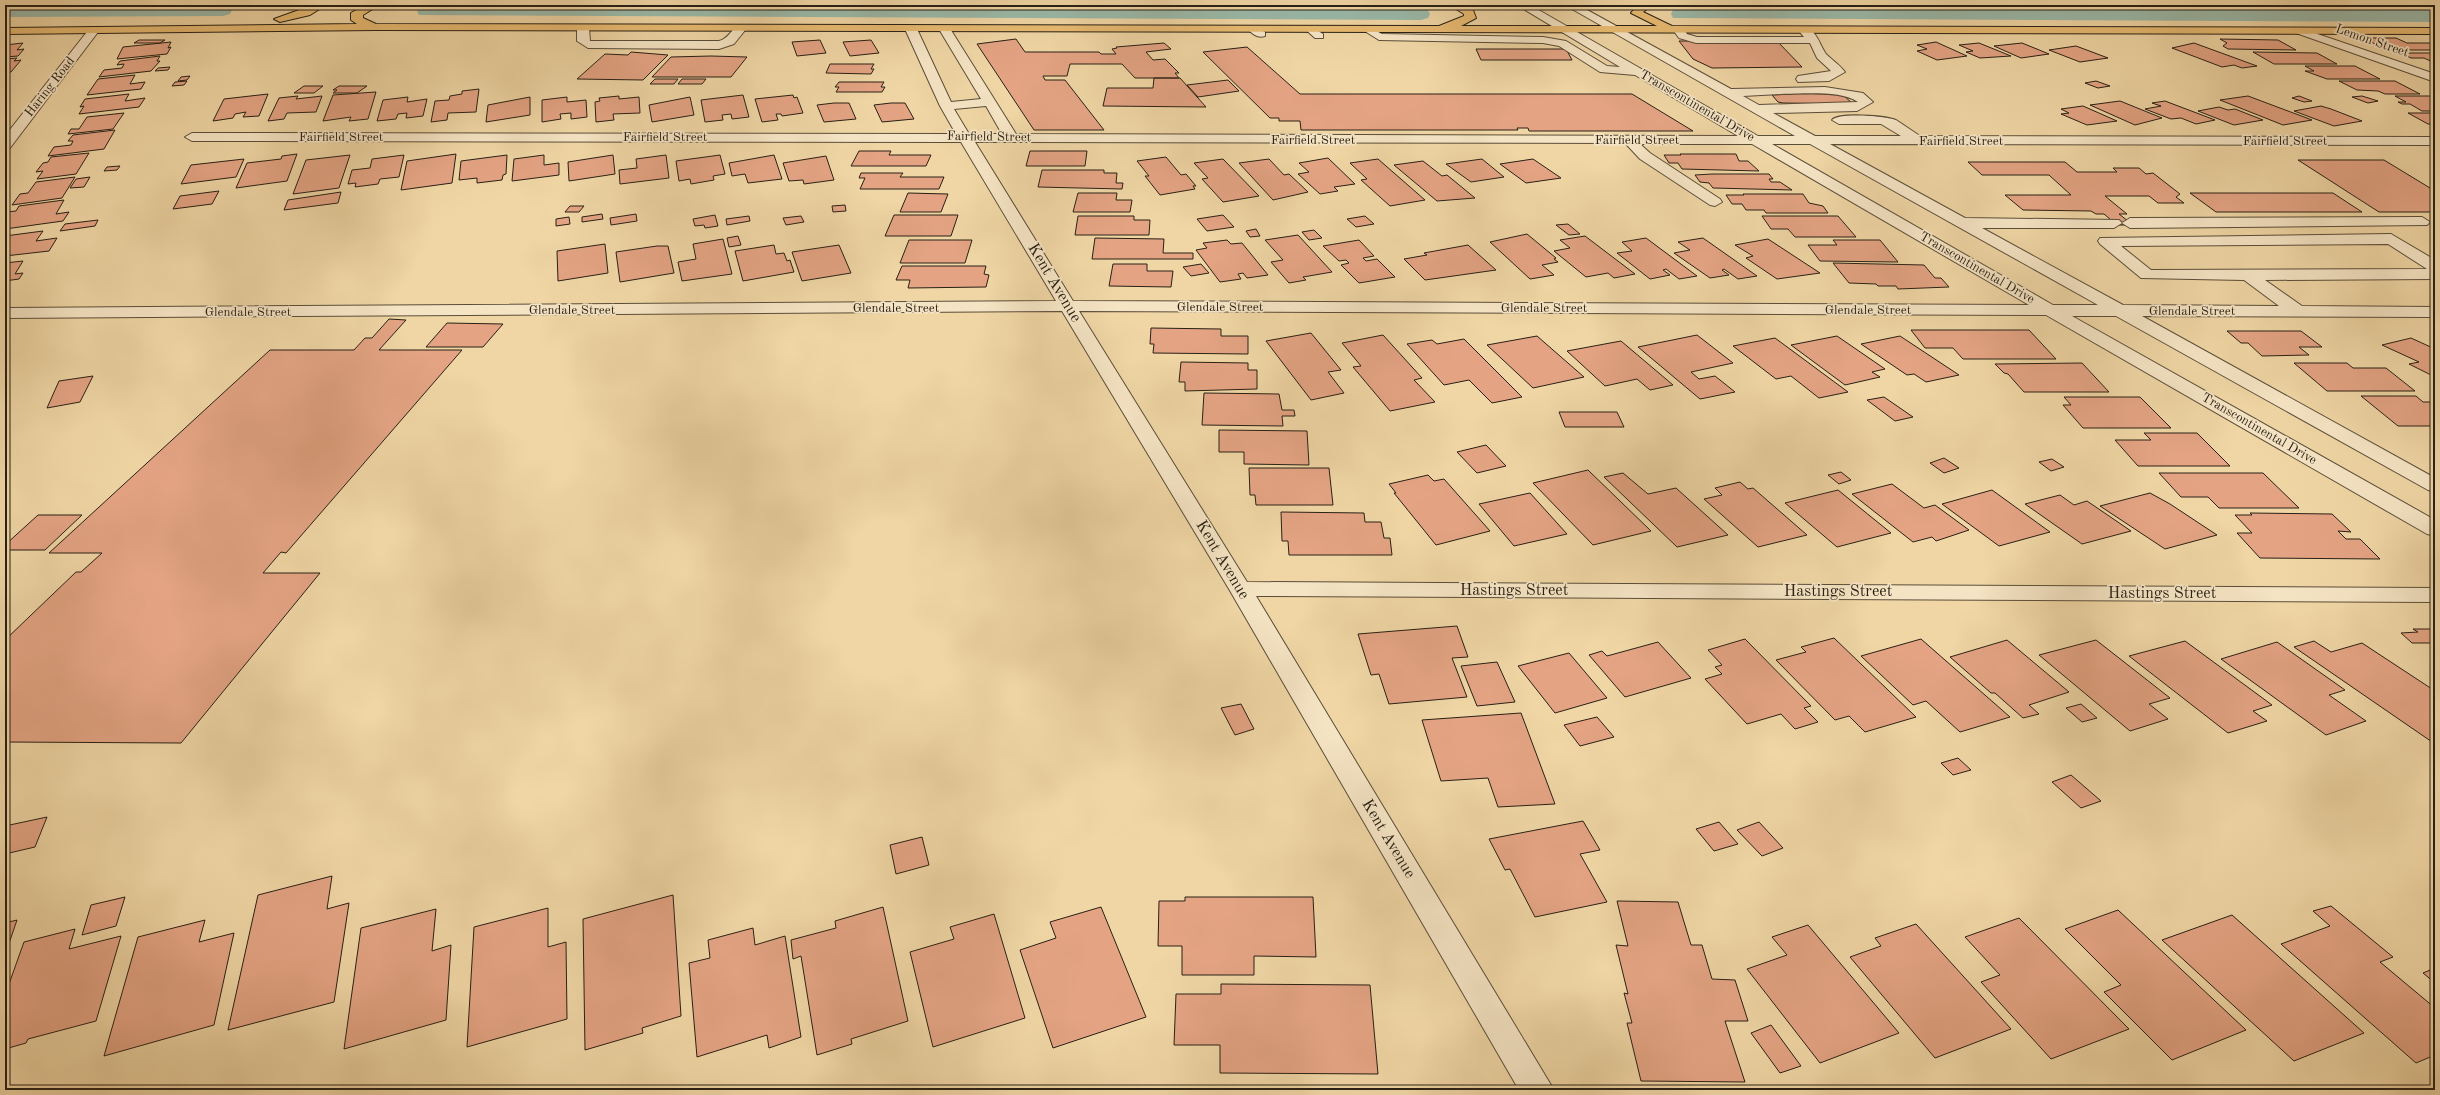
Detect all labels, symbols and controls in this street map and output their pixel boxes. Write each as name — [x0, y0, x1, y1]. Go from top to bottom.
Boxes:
street label: Lemon Street — [2334, 22, 2411, 60]
street label: Haring Road — [23, 54, 77, 119]
street label: Transcontinental Drive — [1637, 68, 1757, 144]
street label: Fairfield Street — [947, 130, 1032, 144]
street label: Fairfield Street — [299, 131, 384, 144]
street label: Fairfield Street — [623, 131, 708, 144]
street label: Fairfield Street — [1271, 134, 1356, 147]
street label: Fairfield Street — [1595, 134, 1680, 147]
street label: Fairfield Street — [1919, 135, 2004, 148]
street label: Fairfield Street — [2243, 135, 2328, 148]
street label: Transcontinental Drive — [1917, 230, 2037, 306]
street label: Kent Avenue — [1024, 241, 1084, 325]
street label: Glendale Street — [1177, 301, 1264, 314]
street label: Glendale Street — [853, 302, 940, 315]
street label: Glendale Street — [1501, 302, 1588, 315]
street label: Glendale Street — [529, 304, 616, 317]
street label: Glendale Street — [1825, 304, 1912, 317]
street label: Glendale Street — [2149, 305, 2236, 318]
street label: Glendale Street — [205, 306, 292, 319]
street label: Transcontinental Drive — [2199, 391, 2319, 467]
street label: Kent Avenue — [1192, 518, 1252, 602]
street label: Hastings Street — [1460, 583, 1569, 599]
street label: Hastings Street — [1784, 584, 1893, 600]
street label: Hastings Street — [2108, 586, 2217, 602]
street label: Kent Avenue — [1358, 797, 1418, 881]

